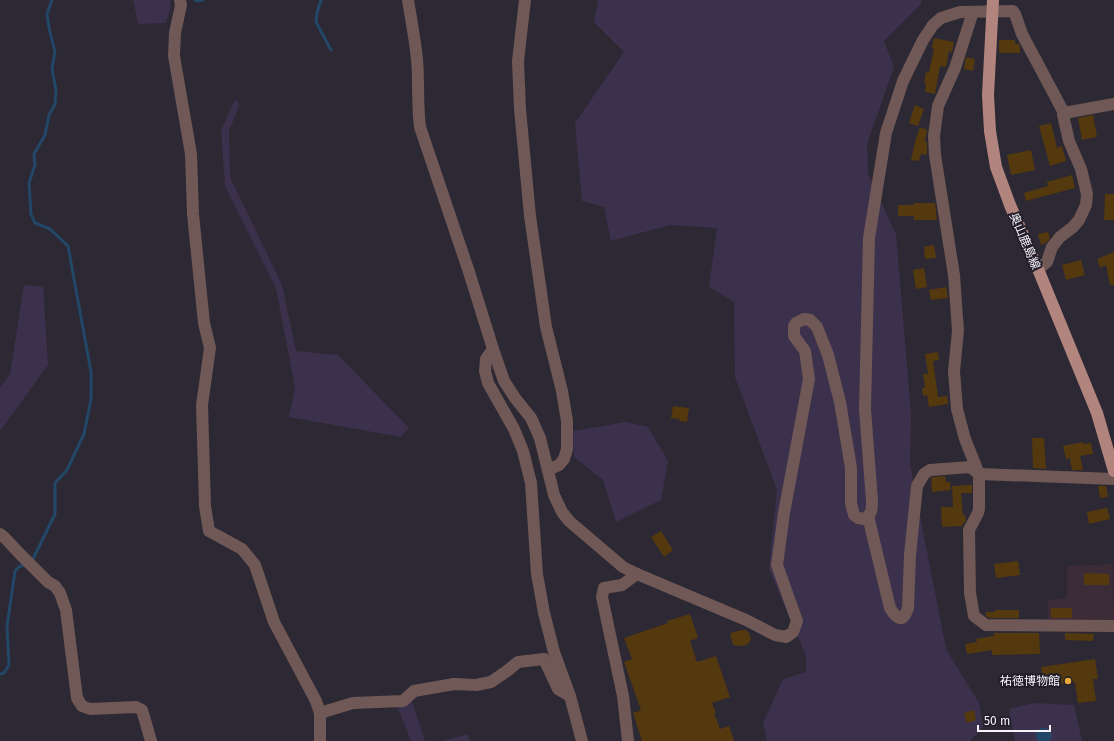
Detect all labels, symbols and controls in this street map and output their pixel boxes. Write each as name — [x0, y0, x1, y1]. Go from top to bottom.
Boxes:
street label: 奥山鹿島線 — [1007, 211, 1043, 271]
place label: 祐徳博物館 — [1000, 674, 1060, 688]
marker: 祐徳博物館 — [1063, 676, 1073, 686]
scale bar — [978, 707, 1050, 733]
text: 50 m — [984, 714, 1010, 728]

